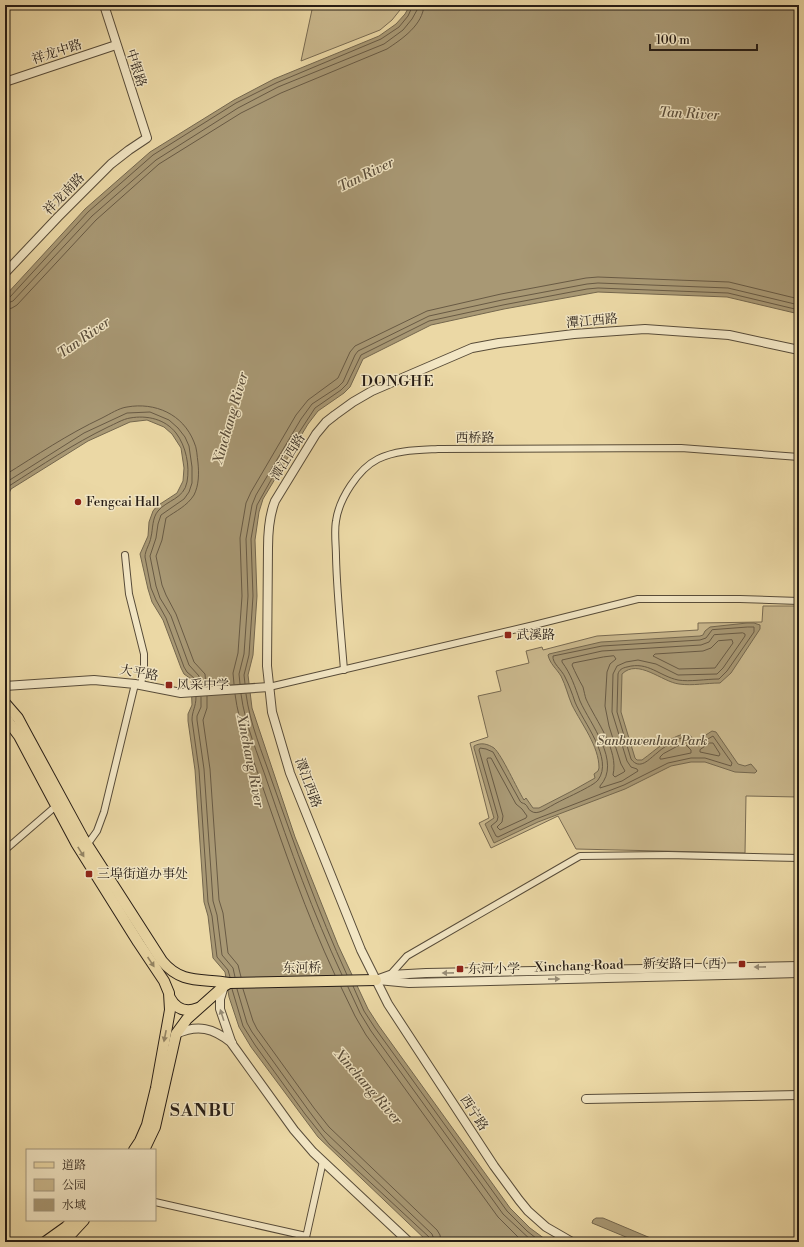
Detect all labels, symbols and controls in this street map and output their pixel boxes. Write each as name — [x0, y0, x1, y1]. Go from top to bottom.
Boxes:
scale bar — [650, 26, 757, 52]
text: 100 m — [656, 33, 690, 48]
street label: 祥龙中路 — [30, 36, 84, 68]
street label: 中银路 — [122, 47, 150, 89]
water label: Tan River — [658, 103, 721, 125]
water label: Tan River — [335, 153, 398, 196]
street label: 祥龙南路 — [40, 170, 88, 218]
street label: 潭江西路 — [565, 311, 619, 331]
water label: Tan River — [54, 313, 115, 363]
water label: Xinchang River — [209, 369, 253, 467]
district label: DONGHE — [361, 372, 435, 391]
street label: 西桥路 — [455, 430, 495, 446]
street label: 潭江西路 — [267, 431, 309, 483]
place label: Fengcai Hall — [86, 494, 160, 510]
marker: Fengcai Hall — [73, 497, 83, 507]
place label: 武溪路 — [516, 627, 555, 643]
marker: 武溪路 — [503, 630, 513, 640]
street label: 大平路 — [118, 662, 160, 684]
place label: 风采中学 — [177, 677, 229, 693]
marker: 风采中学 — [164, 680, 174, 690]
water label: Xinchang River — [232, 712, 268, 810]
park label: Sanbuwenhua Park — [597, 733, 707, 749]
street label: 潭江西路 — [292, 756, 324, 810]
one-way arrow — [78, 846, 85, 858]
place label: 三埠街道办事处 — [97, 866, 188, 882]
marker: 三埠街道办事处 — [84, 869, 94, 879]
one-way arrow — [147, 956, 155, 967]
street label: Xinchang Road — [533, 956, 624, 976]
place label: 新安路口（西） — [643, 956, 734, 972]
marker: 新安路口（西） — [737, 959, 747, 969]
street label: 东河桥 — [282, 960, 322, 976]
place label: 东河小学 — [468, 961, 520, 977]
one-way arrow — [754, 963, 766, 970]
marker: 东河小学 — [455, 964, 465, 974]
one-way arrow — [441, 970, 454, 976]
one-way arrow — [548, 976, 561, 982]
one-way arrow — [219, 1009, 225, 1021]
one-way arrow — [162, 1030, 168, 1042]
water label: Xinchang River — [330, 1045, 406, 1129]
street label: 西宁路 — [457, 1092, 491, 1134]
district label: SANBU — [170, 1100, 236, 1122]
legend — [26, 1149, 156, 1221]
text: 道路 — [62, 1158, 86, 1173]
text: 公园 — [62, 1178, 86, 1193]
text: 水域 — [62, 1198, 86, 1213]

